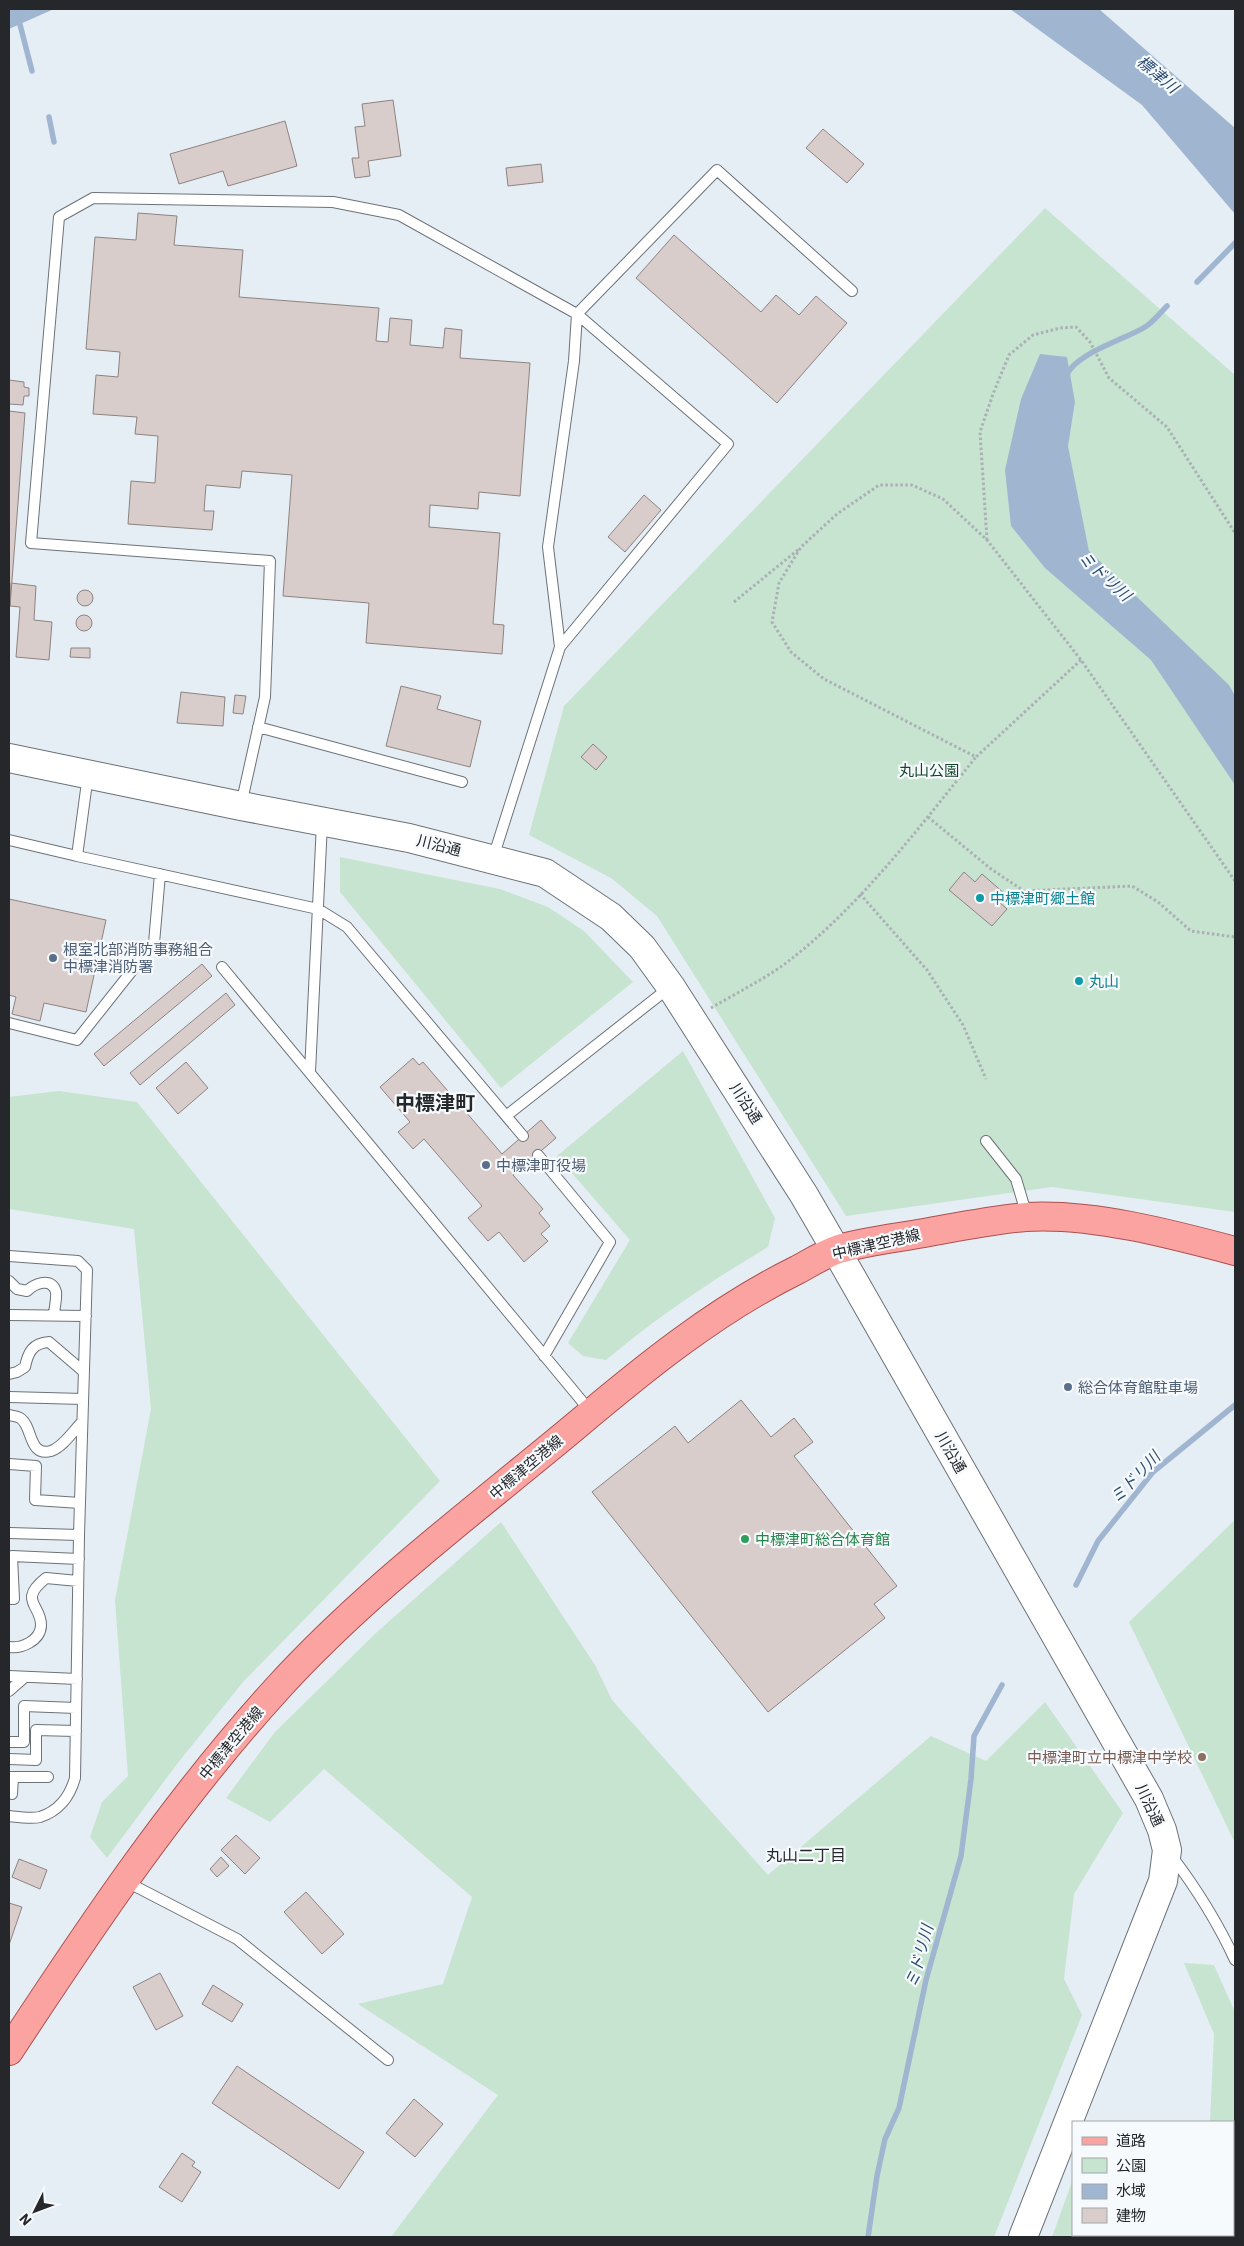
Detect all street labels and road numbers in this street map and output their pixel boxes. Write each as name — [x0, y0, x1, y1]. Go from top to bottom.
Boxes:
street label: 川沿通 — [415, 830, 463, 860]
street label: 川沿通 — [726, 1079, 766, 1127]
street label: 中標津空港線 — [830, 1225, 922, 1263]
street label: 川沿通 — [932, 1428, 970, 1476]
street label: 中標津空港線 — [485, 1431, 567, 1503]
street label: 中標津空港線 — [195, 1702, 267, 1784]
street label: 川沿通 — [1132, 1781, 1168, 1829]

